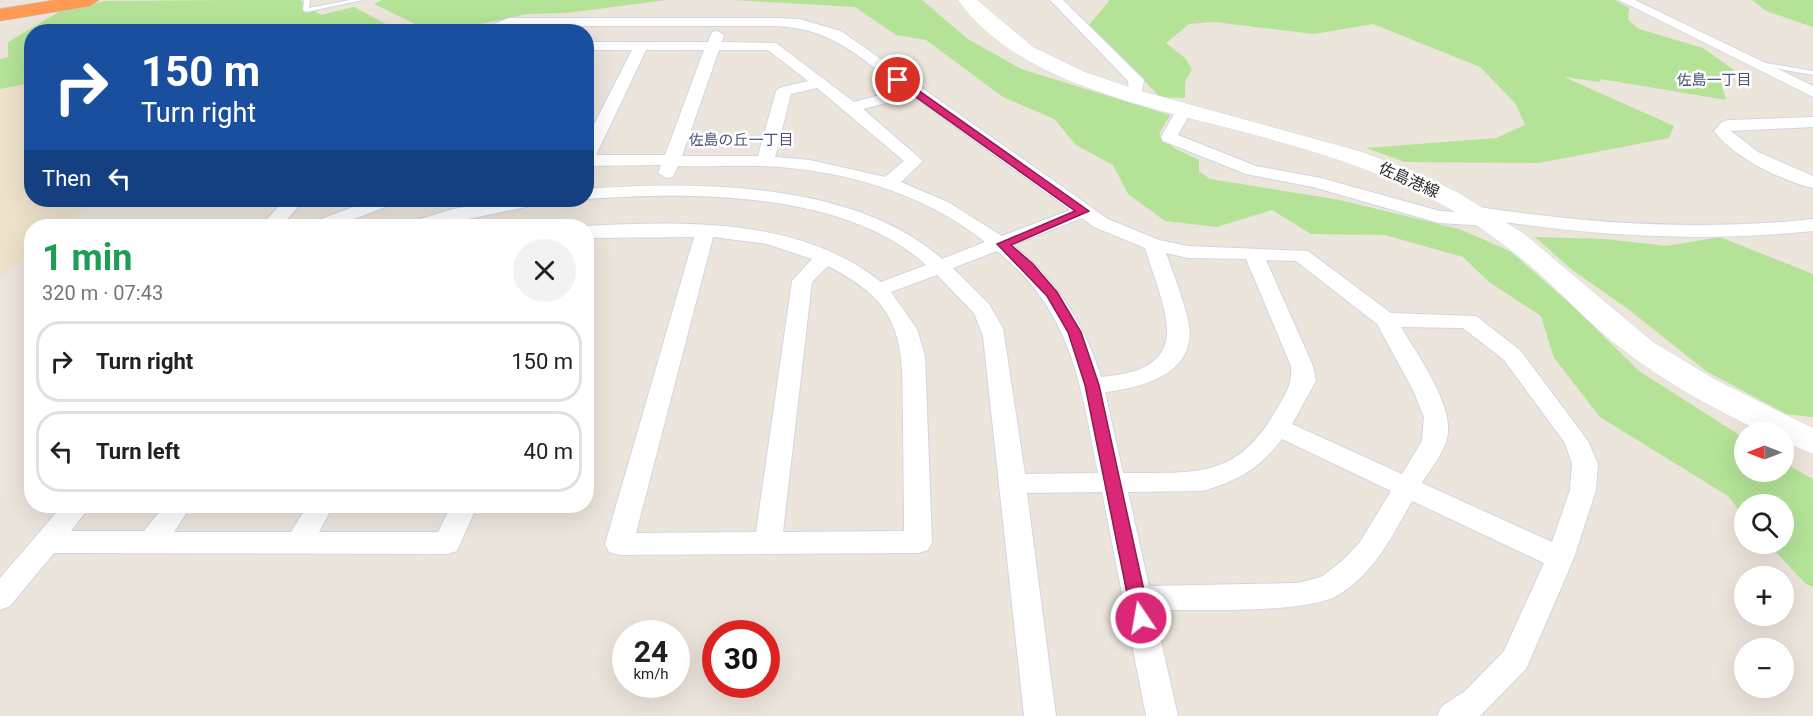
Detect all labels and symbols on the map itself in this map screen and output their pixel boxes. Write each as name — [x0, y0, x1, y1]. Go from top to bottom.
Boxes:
pin — [872, 54, 923, 105]
district label: 佐島一丁目 — [1676, 71, 1752, 89]
district label: 佐島の丘一丁目 — [688, 131, 794, 149]
street label: 佐島港線 — [1376, 158, 1442, 202]
north arrow — [1734, 422, 1794, 482]
position arrow — [1109, 586, 1173, 650]
speed limit sign: 30 — [702, 620, 780, 698]

